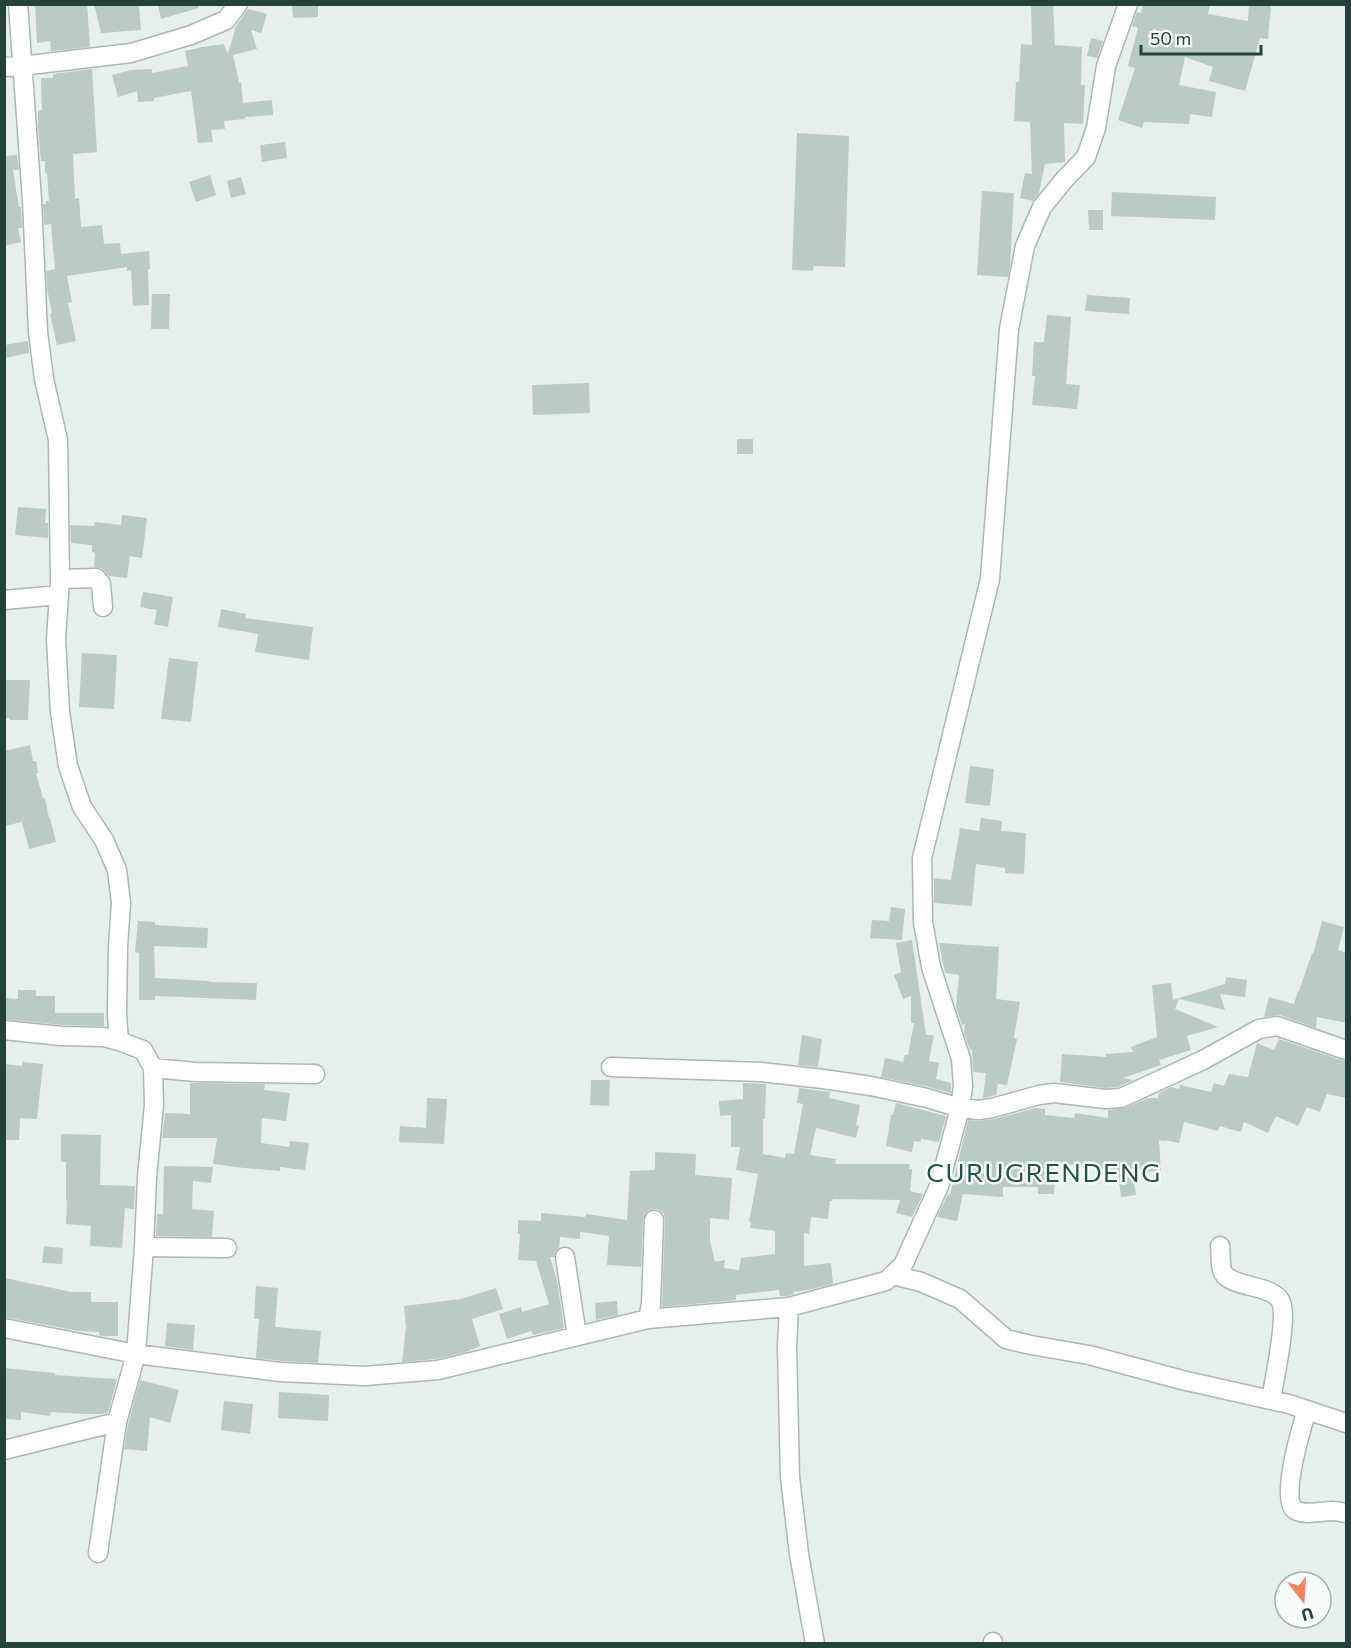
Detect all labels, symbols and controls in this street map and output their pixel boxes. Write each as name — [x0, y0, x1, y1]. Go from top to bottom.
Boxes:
scale bar — [1141, 18, 1261, 56]
text: 50 m — [1150, 27, 1191, 49]
district label: CURUGRENDENG — [926, 1156, 1162, 1187]
north arrow — [1273, 1570, 1333, 1630]
text: U — [1299, 1604, 1316, 1626]

